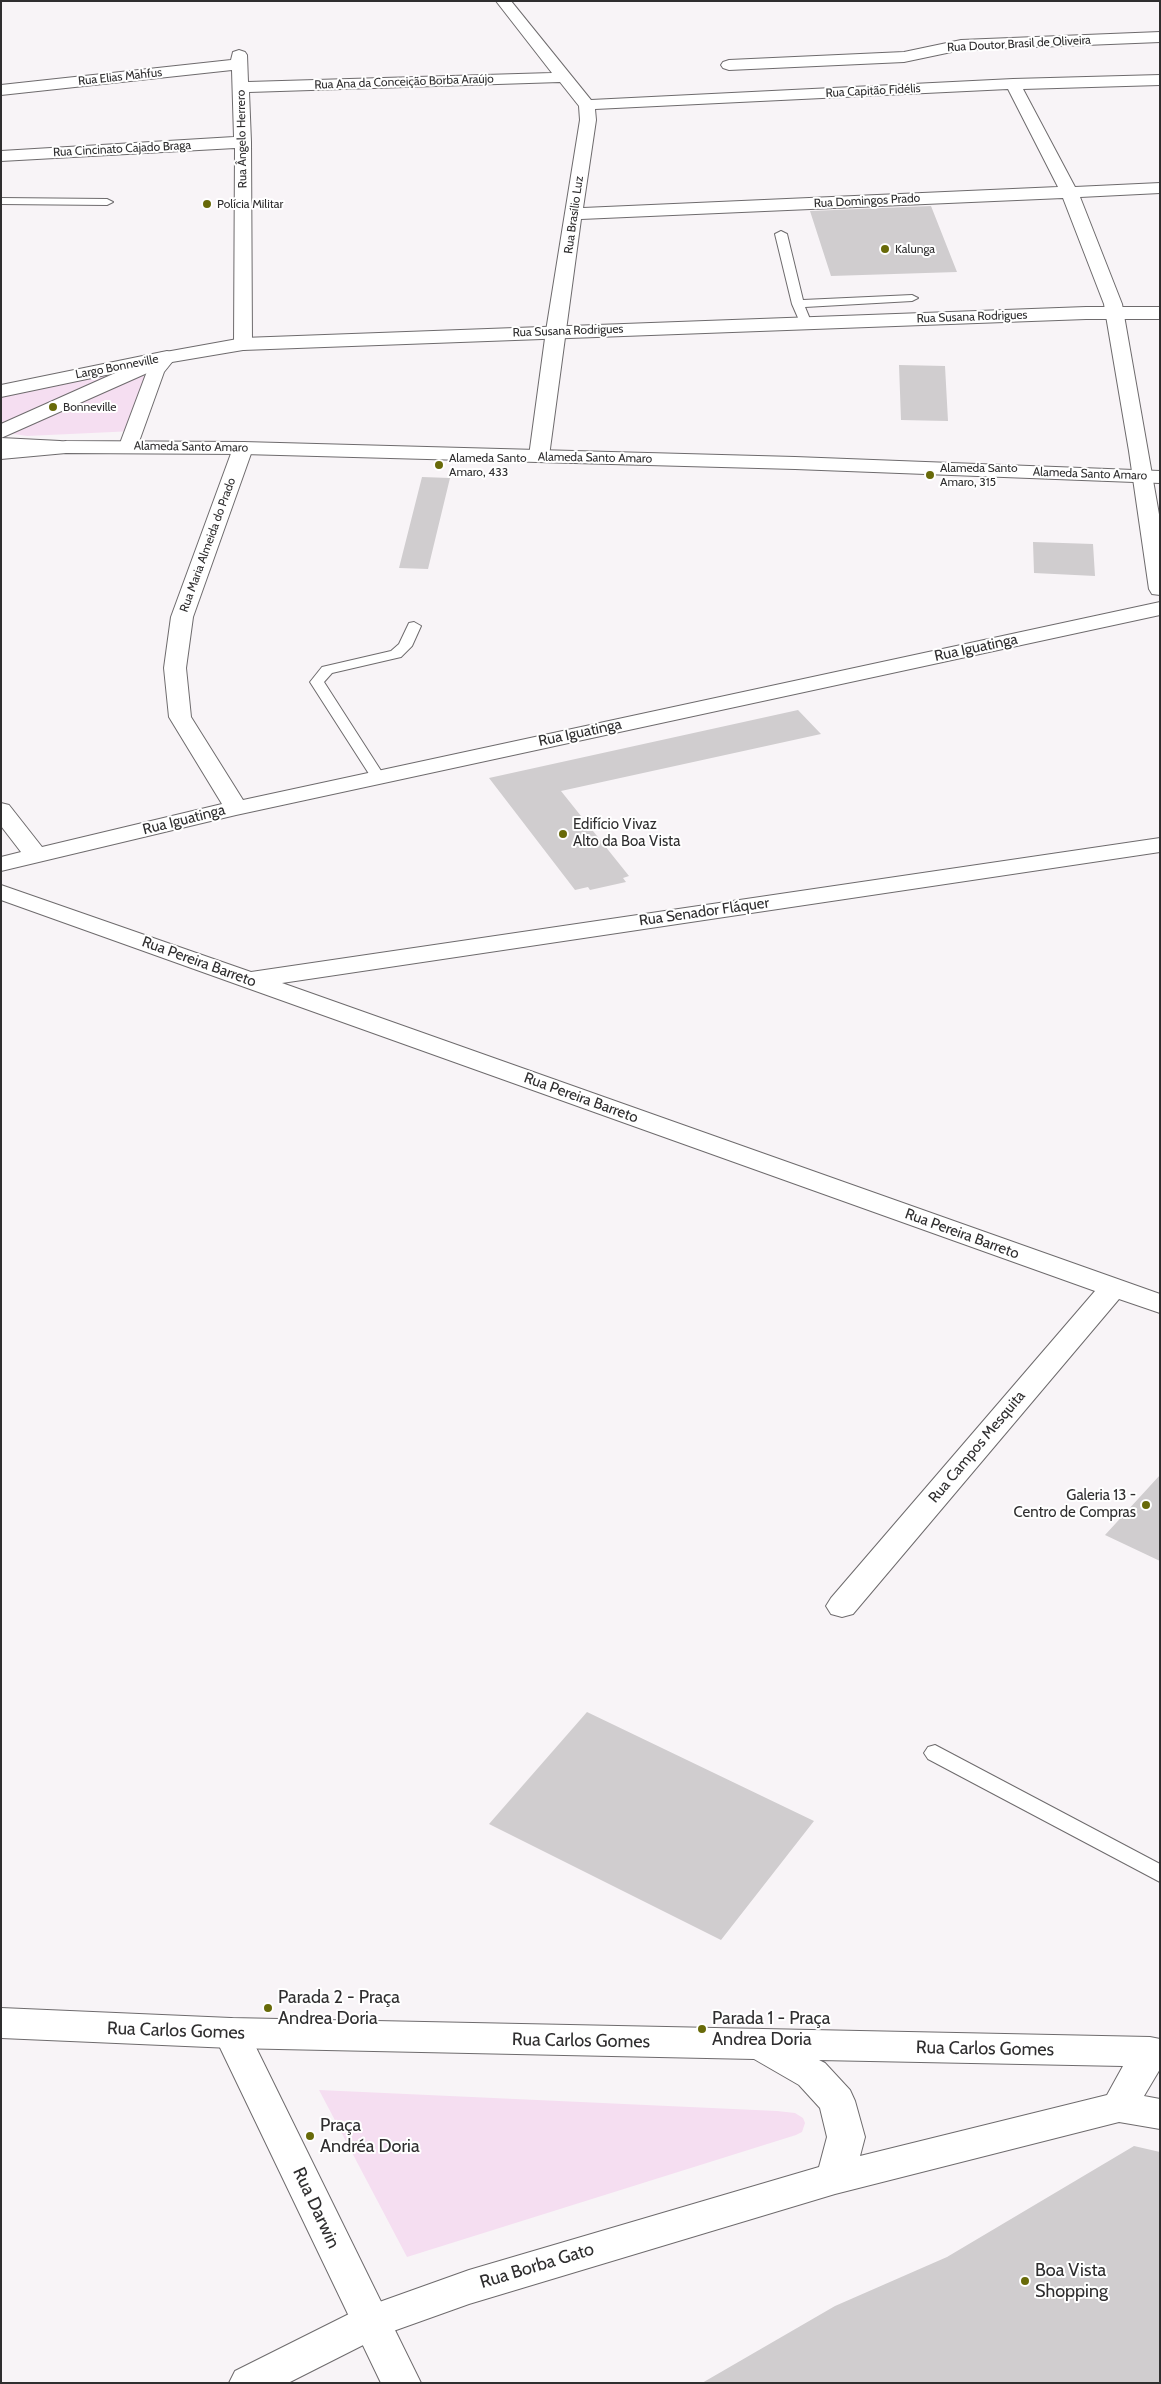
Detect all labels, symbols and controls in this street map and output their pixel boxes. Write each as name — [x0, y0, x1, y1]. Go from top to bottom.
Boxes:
street label: Rua Doutor Brasil de Oliveira — [947, 33, 1091, 55]
street label: Rua Elias Mahfus — [77, 65, 163, 89]
street label: Rua Ana da Conceição Borba Araújo — [314, 72, 494, 92]
street label: Rua Capitão Fidélis — [825, 81, 921, 101]
street label: Rua Ângelo Herrero — [234, 90, 250, 188]
street label: Rua Cincinato Cajado Braga — [53, 138, 191, 160]
street label: Rua Brasílio Luz — [561, 175, 587, 255]
street label: Rua Domingos Prado — [813, 191, 921, 211]
place label: Polícia Militar — [217, 197, 283, 211]
marker: Polícia Militar — [201, 198, 213, 210]
place label: Kalunga — [895, 242, 935, 256]
marker: Kalunga — [879, 243, 891, 255]
street label: Rua Susana Rodrigues — [916, 308, 1028, 326]
street label: Rua Susana Rodrigues — [512, 322, 624, 340]
street label: Largo Bonneville — [74, 352, 160, 382]
place label: Bonneville — [63, 400, 116, 414]
marker: Bonneville — [47, 401, 59, 413]
street label: Alameda Santo Amaro — [134, 439, 248, 455]
street label: Alameda Santo Amaro — [538, 450, 652, 466]
place label: Alameda Santo Amaro, 433 — [449, 451, 527, 479]
marker: Alameda Santo Amaro, 433 — [433, 459, 445, 471]
place label: Alameda Santo Amaro, 315 — [940, 461, 1018, 489]
street label: Alameda Santo Amaro — [1033, 465, 1147, 483]
marker: Alameda Santo Amaro, 315 — [924, 469, 936, 481]
street label: Rua Maria Almeida do Prado — [177, 476, 239, 614]
street label: Rua Iguatinga — [933, 630, 1019, 666]
street label: Rua Iguatinga — [537, 715, 623, 751]
street label: Rua Iguatinga — [141, 801, 227, 839]
place label: Edifício Vivaz Alto da Boa Vista — [573, 816, 680, 851]
marker: Edifício Vivaz Alto da Boa Vista — [557, 828, 569, 840]
street label: Rua Senador Fláquer — [638, 894, 770, 930]
street label: Rua Pereira Barreto — [139, 933, 259, 991]
street label: Rua Pereira Barreto — [521, 1069, 641, 1127]
street label: Rua Pereira Barreto — [902, 1205, 1022, 1263]
street label: Rua Campos Mesquita — [925, 1387, 1029, 1507]
place label: Galeria 13 - Centro de Compras — [1014, 1487, 1136, 1522]
marker: Galeria 13 - Centro de Compras — [1140, 1499, 1152, 1511]
place label: Parada 2 - Praça Andrea Doria — [278, 1987, 400, 2030]
marker: Parada 2 - Praça Andrea Doria — [262, 2002, 274, 2014]
place label: Parada 1 - Praça Andrea Doria — [712, 2008, 830, 2050]
street label: Rua Carlos Gomes — [107, 2018, 245, 2044]
marker: Parada 1 - Praça Andrea Doria — [696, 2023, 708, 2035]
street label: Rua Carlos Gomes — [512, 2029, 650, 2053]
street label: Rua Carlos Gomes — [916, 2037, 1054, 2061]
place label: Praça Andréa Doria — [320, 2115, 420, 2158]
marker: Praça Andréa Doria — [304, 2130, 316, 2142]
street label: Rua Darwin — [288, 2164, 344, 2252]
street label: Rua Borba Gato — [477, 2238, 597, 2294]
place label: Boa Vista Shopping — [1035, 2260, 1108, 2302]
marker: Boa Vista Shopping — [1019, 2275, 1031, 2287]

